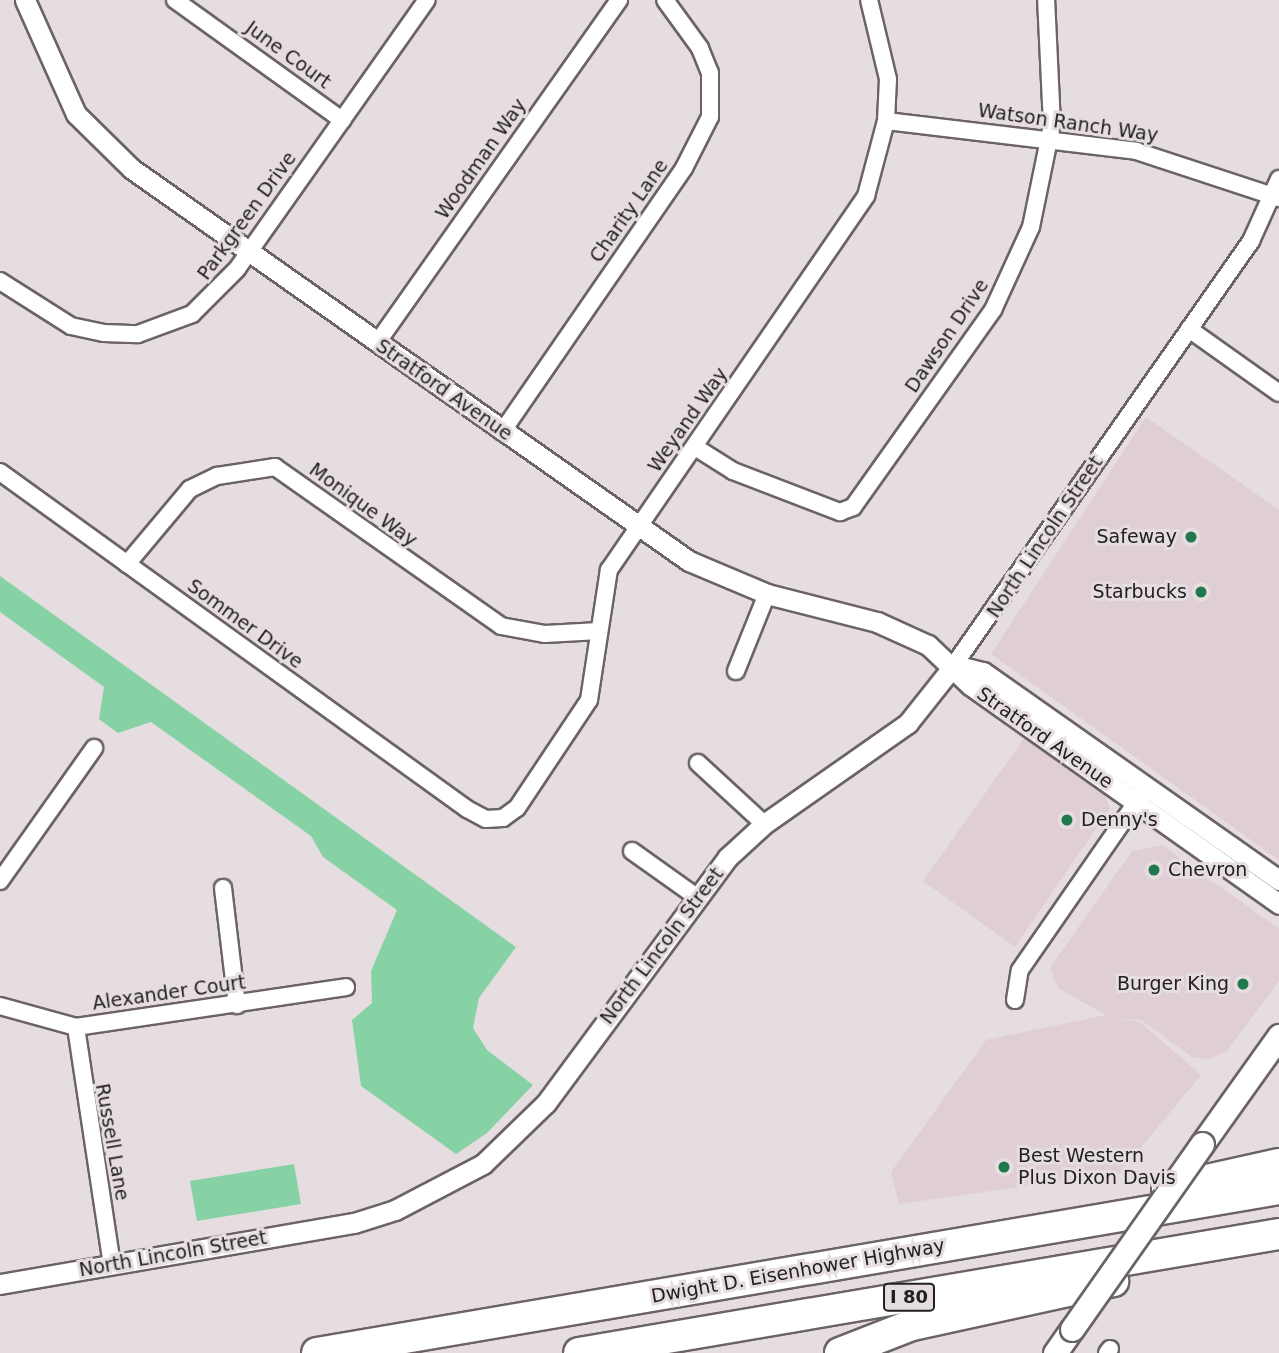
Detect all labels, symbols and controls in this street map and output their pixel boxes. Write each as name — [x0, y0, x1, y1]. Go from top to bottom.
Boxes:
street label: June Court — [241, 17, 335, 93]
street label: Woodman Way — [431, 94, 531, 224]
street label: Watson Ranch Way — [976, 99, 1160, 147]
street label: Parkgreen Drive — [193, 148, 301, 284]
street label: Charity Lane — [585, 155, 673, 267]
street label: Dawson Drive — [901, 275, 993, 397]
street label: Stratford Avenue — [372, 335, 516, 445]
street label: Weyand Way — [643, 363, 733, 477]
street label: North Lincoln Street — [982, 452, 1108, 622]
street label: Monique Way — [305, 458, 421, 552]
place label: Safeway — [1096, 526, 1177, 548]
marker: Safeway — [1183, 529, 1199, 545]
street label: Sommer Drive — [183, 575, 307, 673]
place label: Starbucks — [1093, 581, 1187, 603]
marker: Starbucks — [1193, 584, 1209, 600]
street label: Stratford Avenue — [973, 683, 1117, 793]
place label: Denny's — [1081, 809, 1158, 831]
marker: Denny's — [1059, 812, 1075, 828]
place label: Chevron — [1168, 859, 1247, 881]
marker: Chevron — [1146, 862, 1162, 878]
street label: North Lincoln Street — [596, 863, 728, 1029]
street label: Alexander Court — [91, 971, 247, 1015]
place label: Burger King — [1117, 973, 1229, 995]
marker: Burger King — [1235, 976, 1251, 992]
street label: Russell Lane — [90, 1082, 134, 1202]
place label: Best Western Plus Dixon Davis — [1018, 1145, 1176, 1189]
marker: Best Western Plus Dixon Davis — [996, 1159, 1012, 1175]
street label: North Lincoln Street — [77, 1226, 269, 1282]
street label: Dwight D. Eisenhower Highway — [650, 1234, 946, 1308]
road number: I 80 — [883, 1282, 935, 1312]

